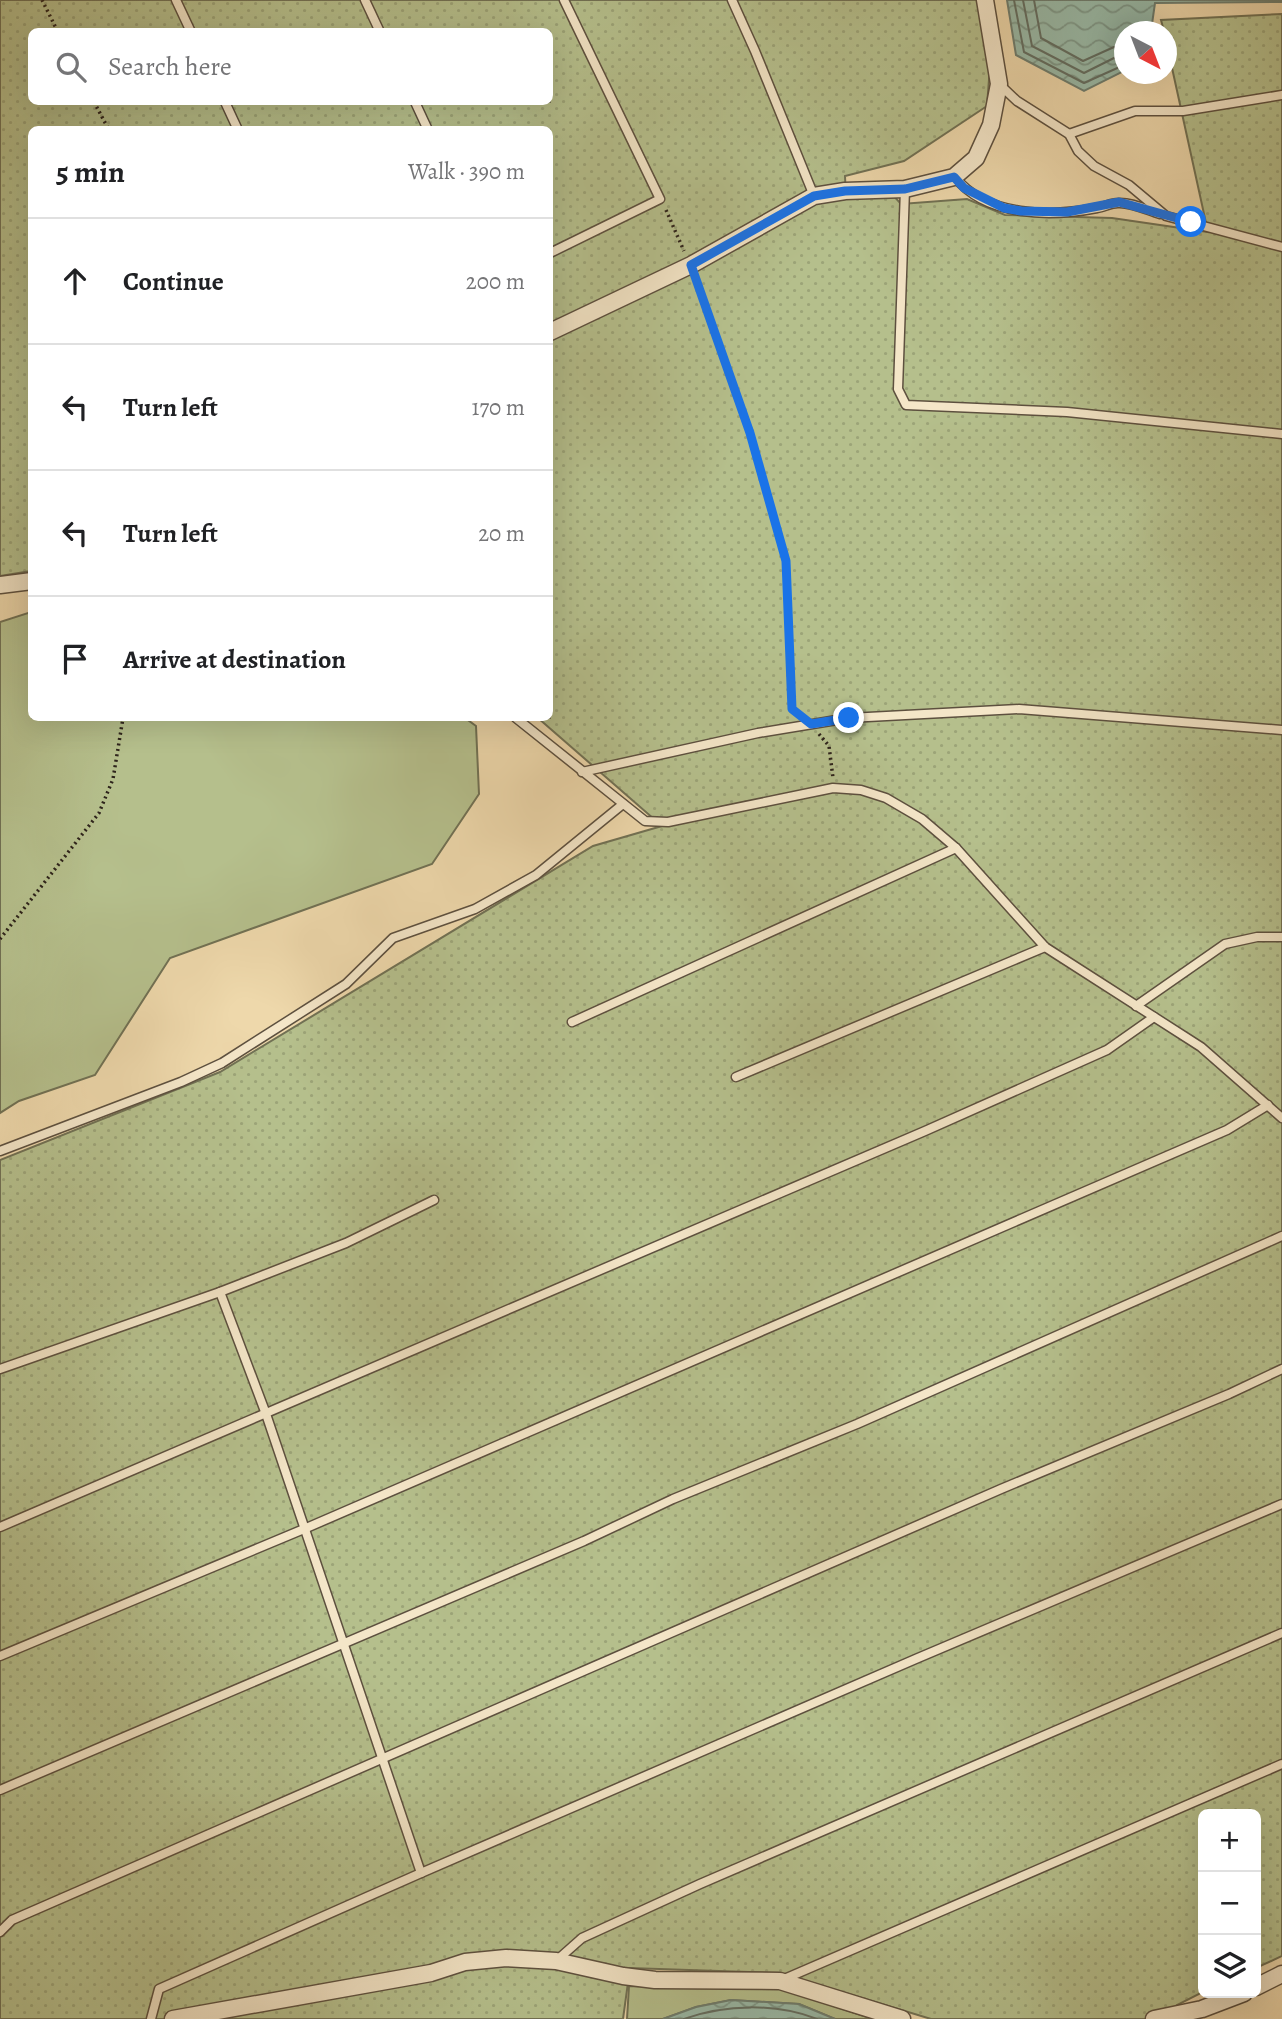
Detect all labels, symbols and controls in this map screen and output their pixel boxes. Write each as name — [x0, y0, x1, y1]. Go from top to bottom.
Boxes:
north arrow — [1114, 21, 1177, 84]
search box — [28, 28, 553, 105]
icon: search — [52, 48, 90, 86]
text: Search here — [108, 49, 232, 84]
text: 5 min — [56, 152, 125, 192]
text: Walk · 390 m — [408, 156, 525, 187]
route start — [1175, 206, 1206, 237]
icon: ahead — [56, 262, 94, 300]
text: Continue — [123, 264, 224, 299]
text: 200 m — [466, 266, 525, 297]
icon: left — [56, 388, 94, 426]
text: Turn left — [123, 390, 218, 425]
text: 170 m — [472, 392, 525, 423]
icon: left — [56, 514, 94, 552]
text: Turn left — [123, 516, 218, 551]
text: 20 m — [478, 518, 525, 549]
icon: arrive — [56, 640, 94, 678]
text: Arrive at destination — [123, 642, 346, 677]
route end — [833, 702, 864, 733]
map controls — [1198, 1809, 1261, 1998]
button: + — [1198, 1809, 1261, 1872]
button: − — [1198, 1872, 1261, 1935]
button: layers — [1198, 1935, 1261, 1998]

